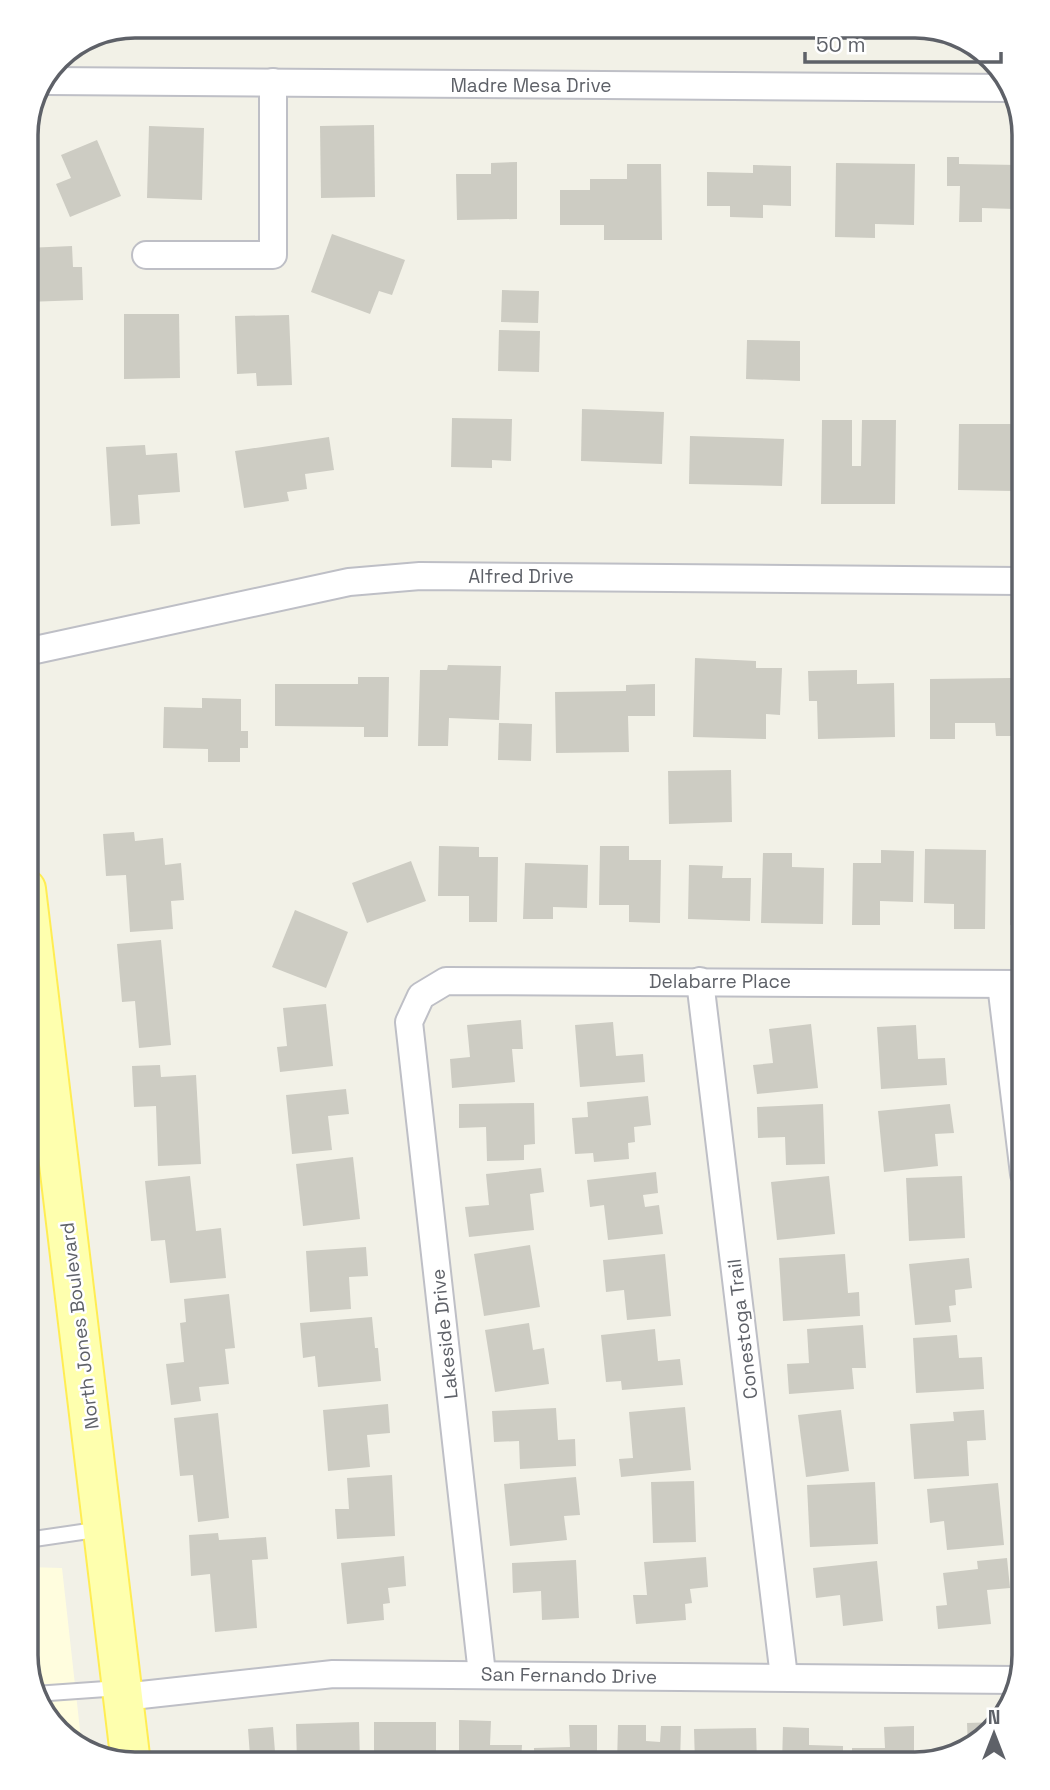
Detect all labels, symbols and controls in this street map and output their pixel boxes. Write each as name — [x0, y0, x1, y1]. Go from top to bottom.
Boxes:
scale bar — [805, 21, 1001, 65]
text: 50 m — [816, 31, 866, 58]
street label: Madre Mesa Drive — [450, 73, 612, 98]
street label: Alfred Drive — [468, 564, 574, 589]
street label: Delabarre Place — [649, 969, 791, 994]
street label: North Jones Boulevard — [54, 1221, 105, 1431]
street label: Conestoga Trail — [721, 1257, 764, 1400]
street label: Lakeside Drive — [425, 1268, 464, 1400]
street label: San Fernando Drive — [481, 1661, 657, 1690]
north arrow — [959, 1699, 1029, 1769]
text: N — [988, 1705, 1000, 1730]

